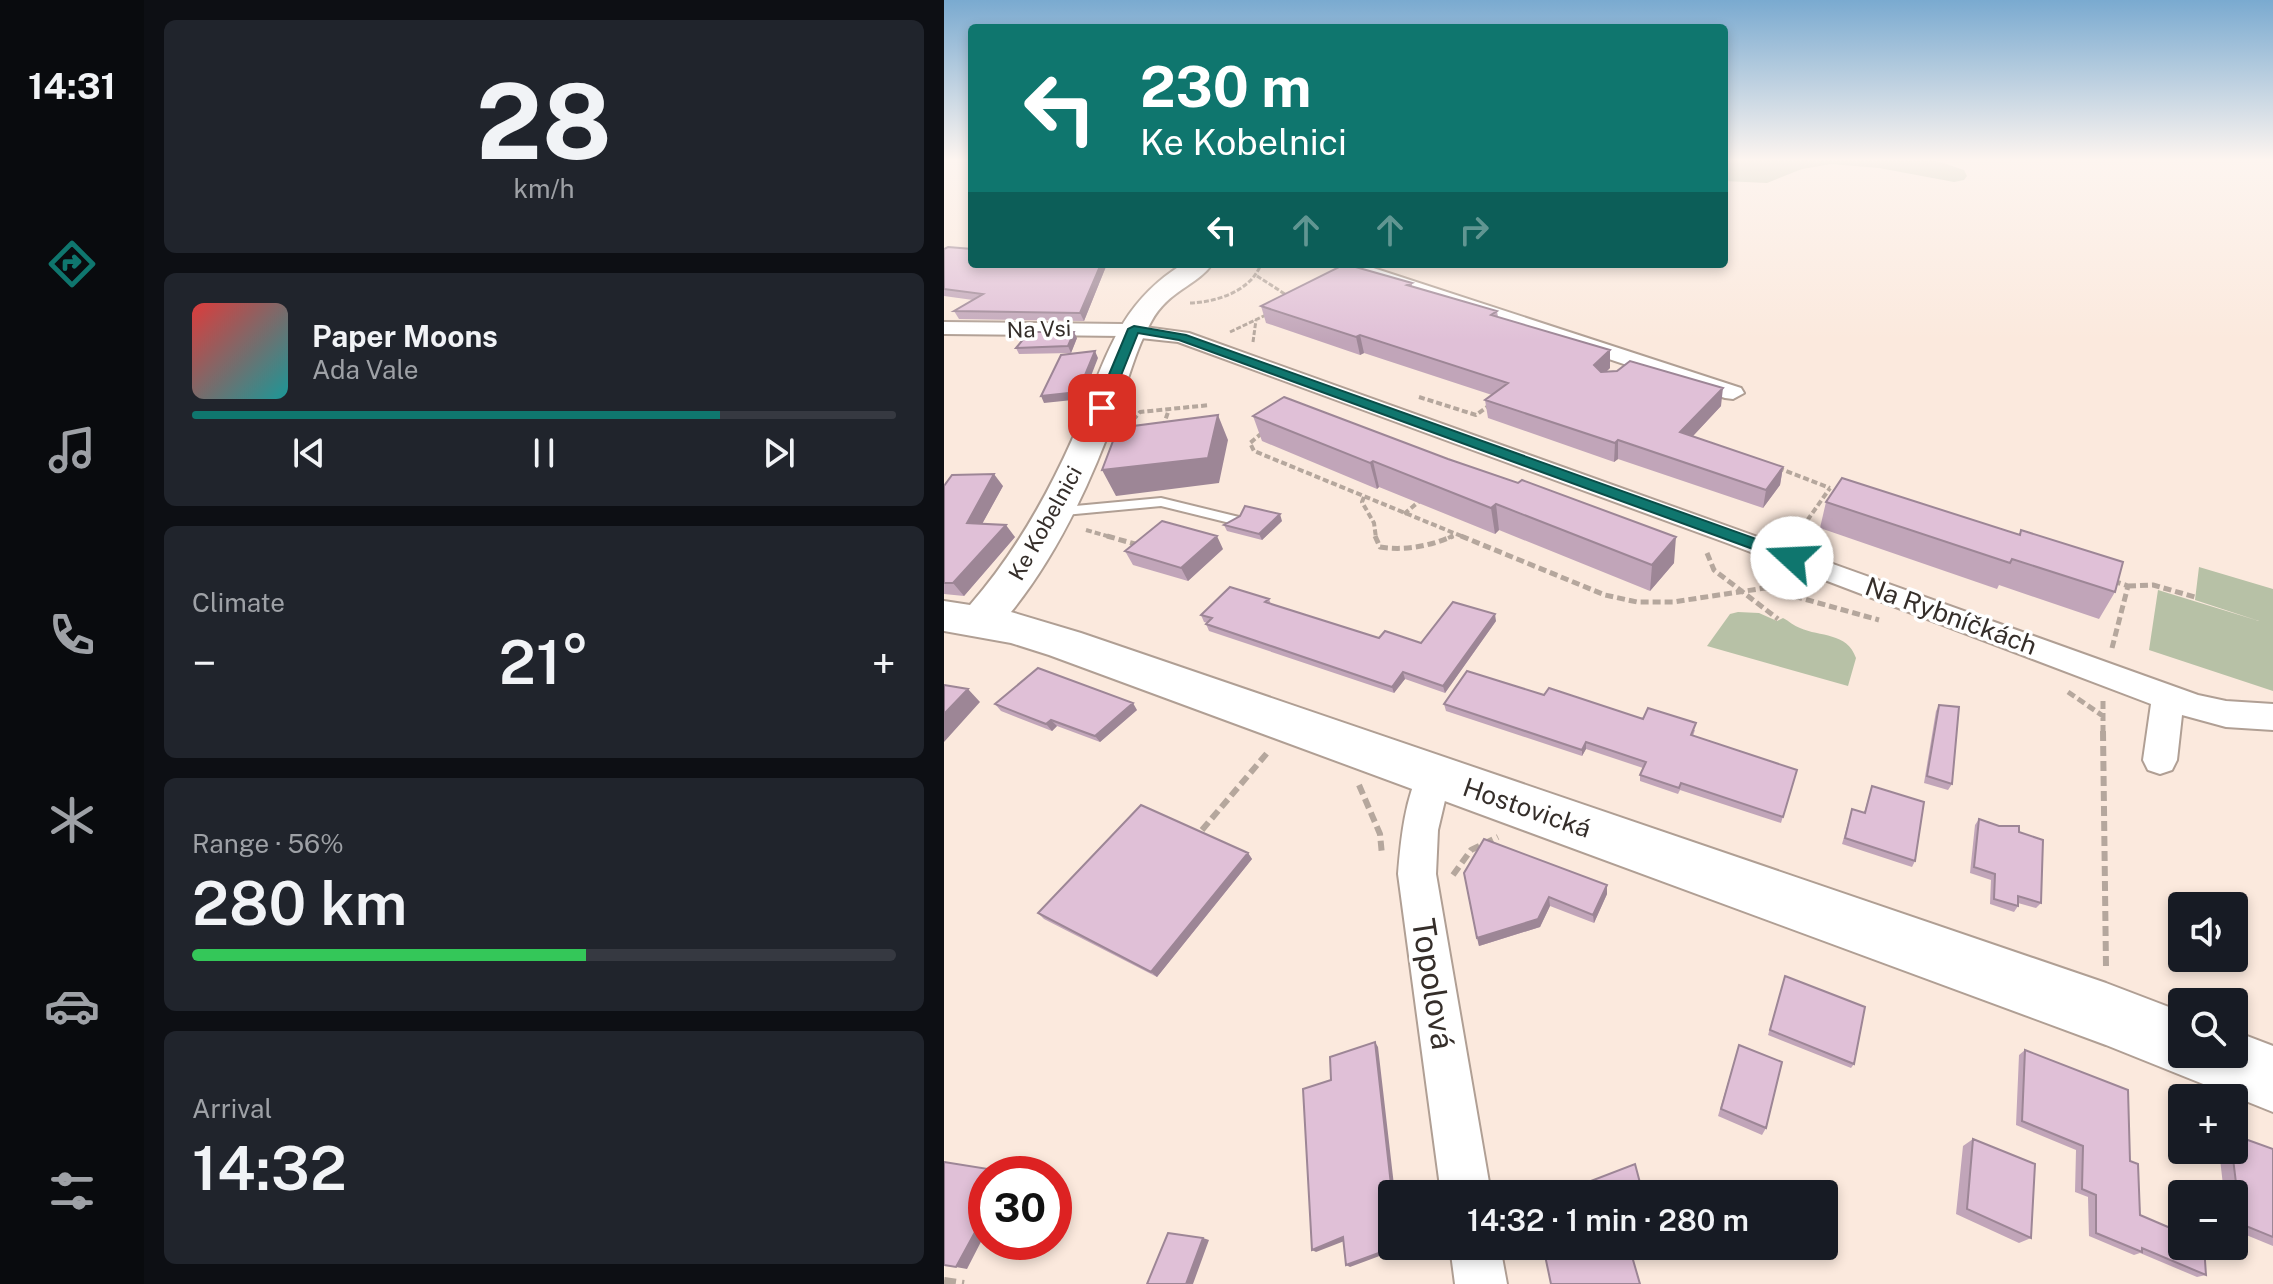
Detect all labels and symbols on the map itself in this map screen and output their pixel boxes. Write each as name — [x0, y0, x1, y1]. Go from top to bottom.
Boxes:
street label: Na Vsi — [1006, 315, 1072, 343]
pin — [1068, 374, 1136, 442]
street label: Ke Kobelnici — [1003, 461, 1087, 585]
position arrow — [1750, 516, 1834, 600]
street label: Na Rybníčkách — [1861, 570, 2041, 661]
street label: Hostovická — [1459, 771, 1595, 844]
street label: Topolová — [1405, 916, 1462, 1052]
speed limit sign: 30 — [968, 1156, 1072, 1260]

